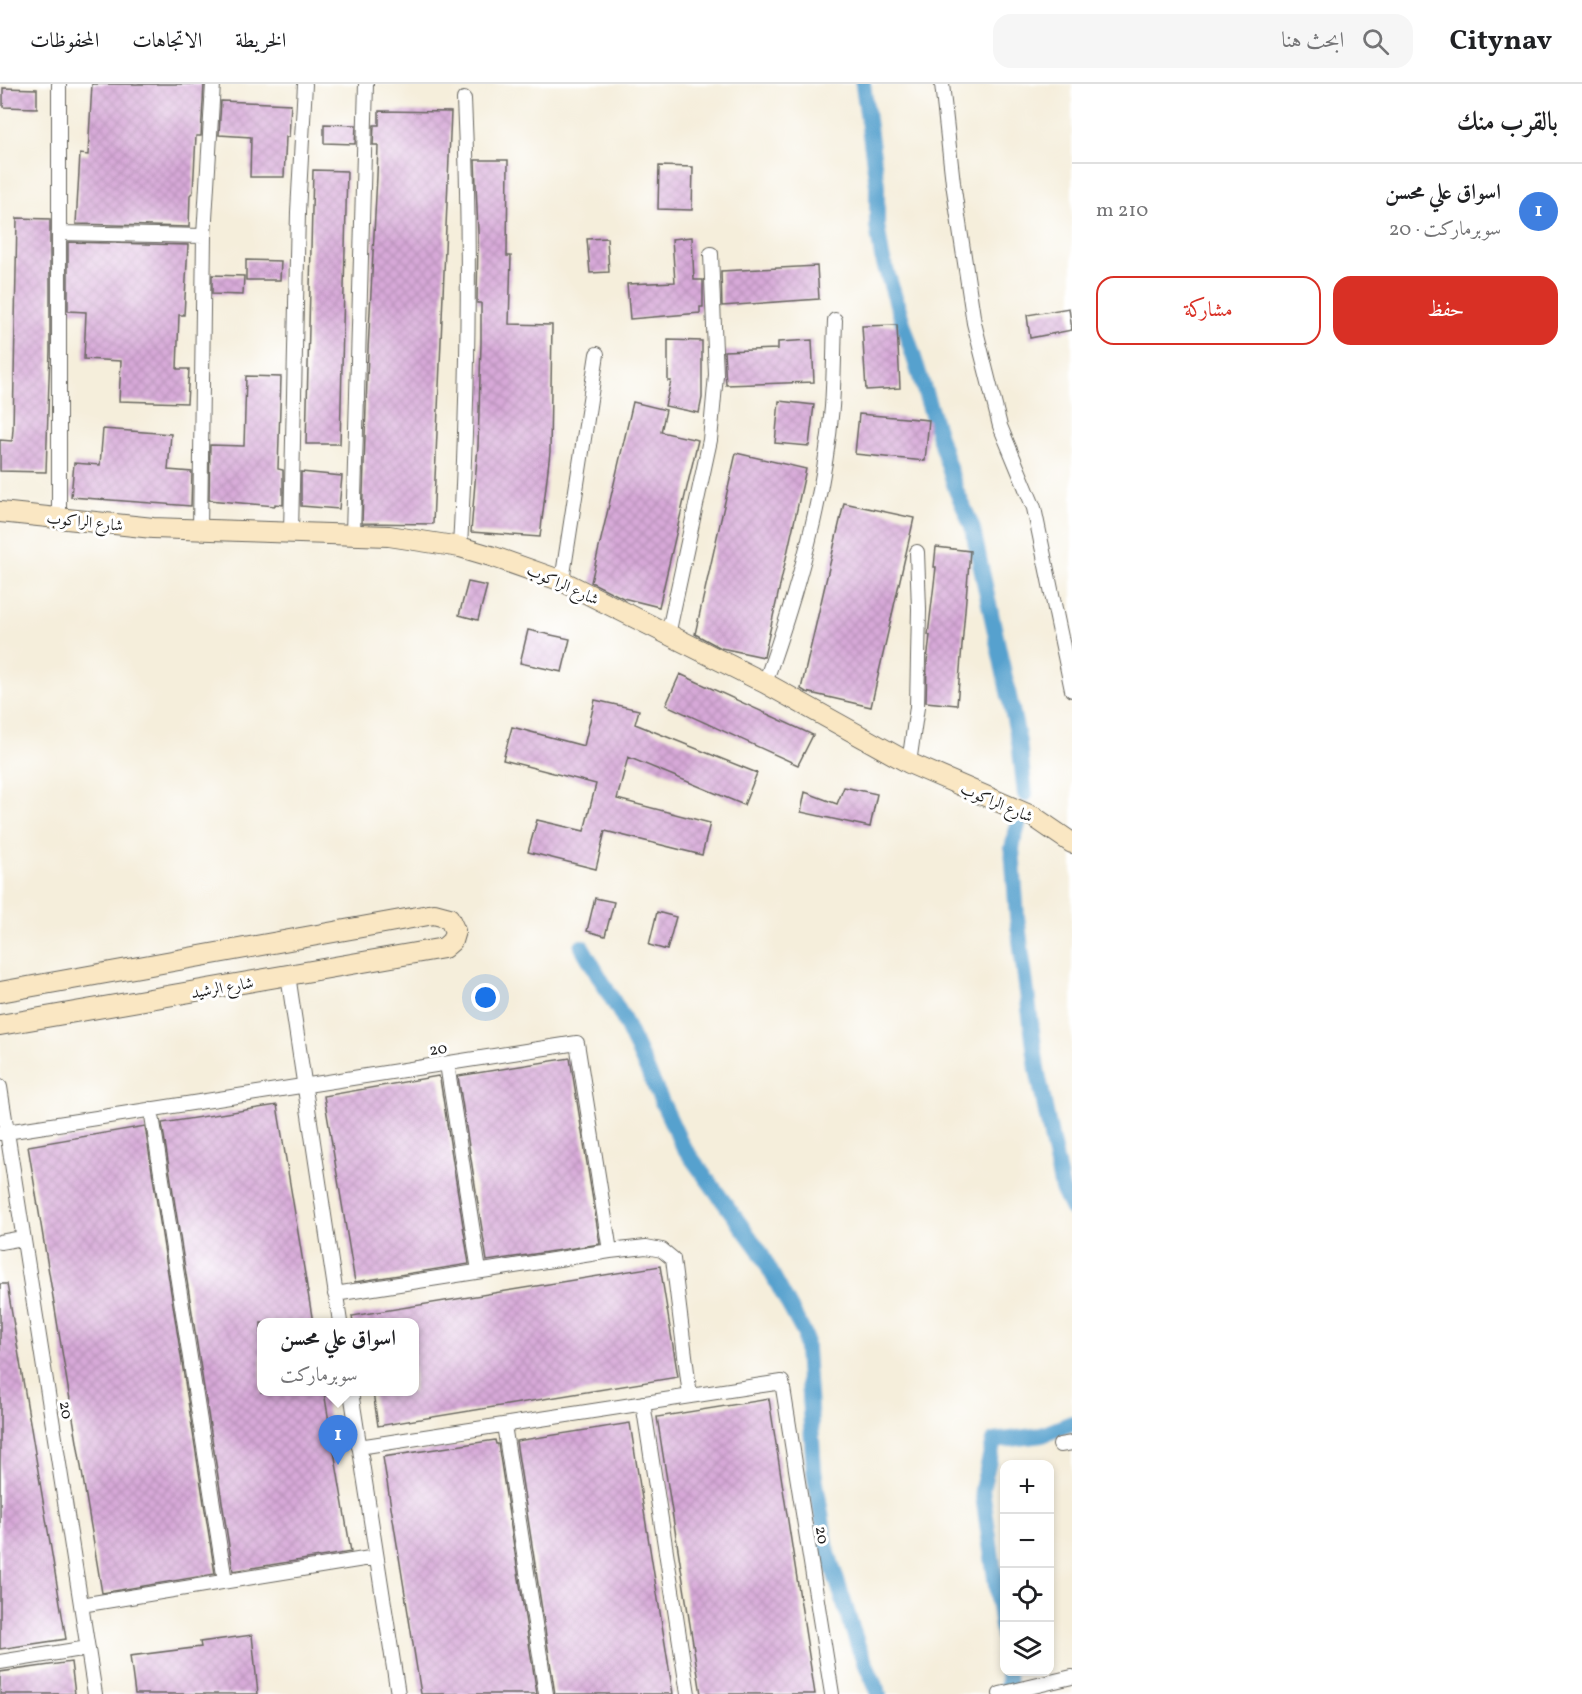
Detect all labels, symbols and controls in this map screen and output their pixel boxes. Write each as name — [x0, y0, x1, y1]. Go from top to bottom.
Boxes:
search box — [993, 14, 1413, 68]
text: Citynav — [1449, 22, 1552, 61]
icon: search — [1359, 25, 1392, 58]
text: ابحث هنا — [1281, 26, 1344, 57]
text: المحفوظات — [30, 27, 99, 56]
text: الاتجاهات — [132, 27, 202, 56]
text: الخريطة — [235, 27, 286, 56]
text: بالقرب منك — [1457, 105, 1558, 141]
text: اسواق علي محسن — [1385, 178, 1501, 209]
text: 210 m — [1096, 197, 1148, 225]
text: 1 — [1534, 197, 1543, 225]
text: سوبرماركت · 20 — [1389, 216, 1501, 244]
button: مشاركة — [1096, 276, 1321, 345]
button: حفظ — [1333, 276, 1558, 345]
street label: شارع الراكوب — [45, 508, 124, 539]
street label: شارع الراكوب — [522, 560, 602, 612]
street label: شارع الراكوب — [956, 779, 1036, 830]
street label: شارع الرشيد — [189, 973, 256, 1006]
your location — [471, 983, 500, 1012]
street label: 20 — [428, 1038, 449, 1062]
popup — [257, 1318, 419, 1396]
text: اسواق علي محسن — [280, 1324, 396, 1355]
text: سوبرماركت — [280, 1362, 358, 1390]
street label: 20 — [53, 1400, 77, 1421]
pin: 1 — [318, 1416, 358, 1465]
map controls — [1000, 1460, 1054, 1676]
button: + — [1000, 1460, 1054, 1514]
button: − — [1000, 1514, 1054, 1568]
street label: 20 — [809, 1525, 833, 1546]
button: locate — [1000, 1568, 1054, 1622]
button: layers — [1000, 1622, 1054, 1676]

